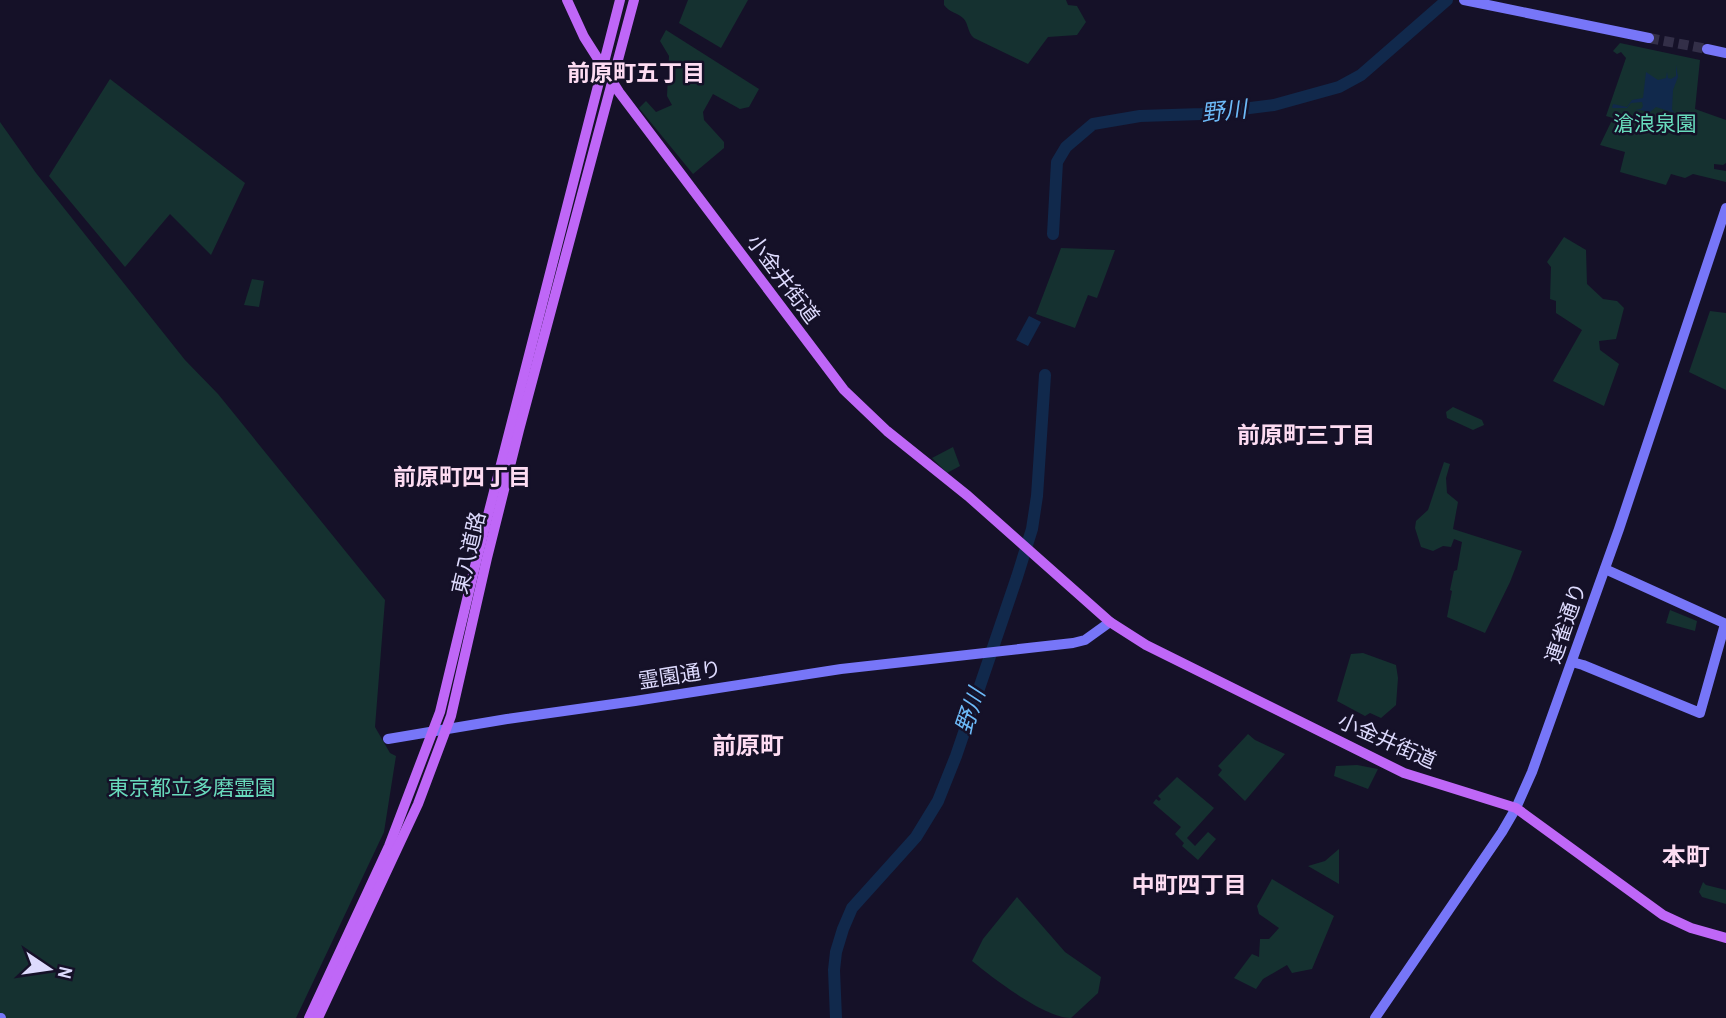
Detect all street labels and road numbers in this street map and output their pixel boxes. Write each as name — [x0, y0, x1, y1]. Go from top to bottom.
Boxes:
street label: 小金井街道 — [740, 228, 827, 329]
street label: 東八道路 — [445, 509, 492, 597]
street label: 連雀通り — [1538, 578, 1593, 667]
street label: 霊園通り — [636, 654, 724, 695]
street label: 小金井街道 — [1333, 706, 1441, 775]

